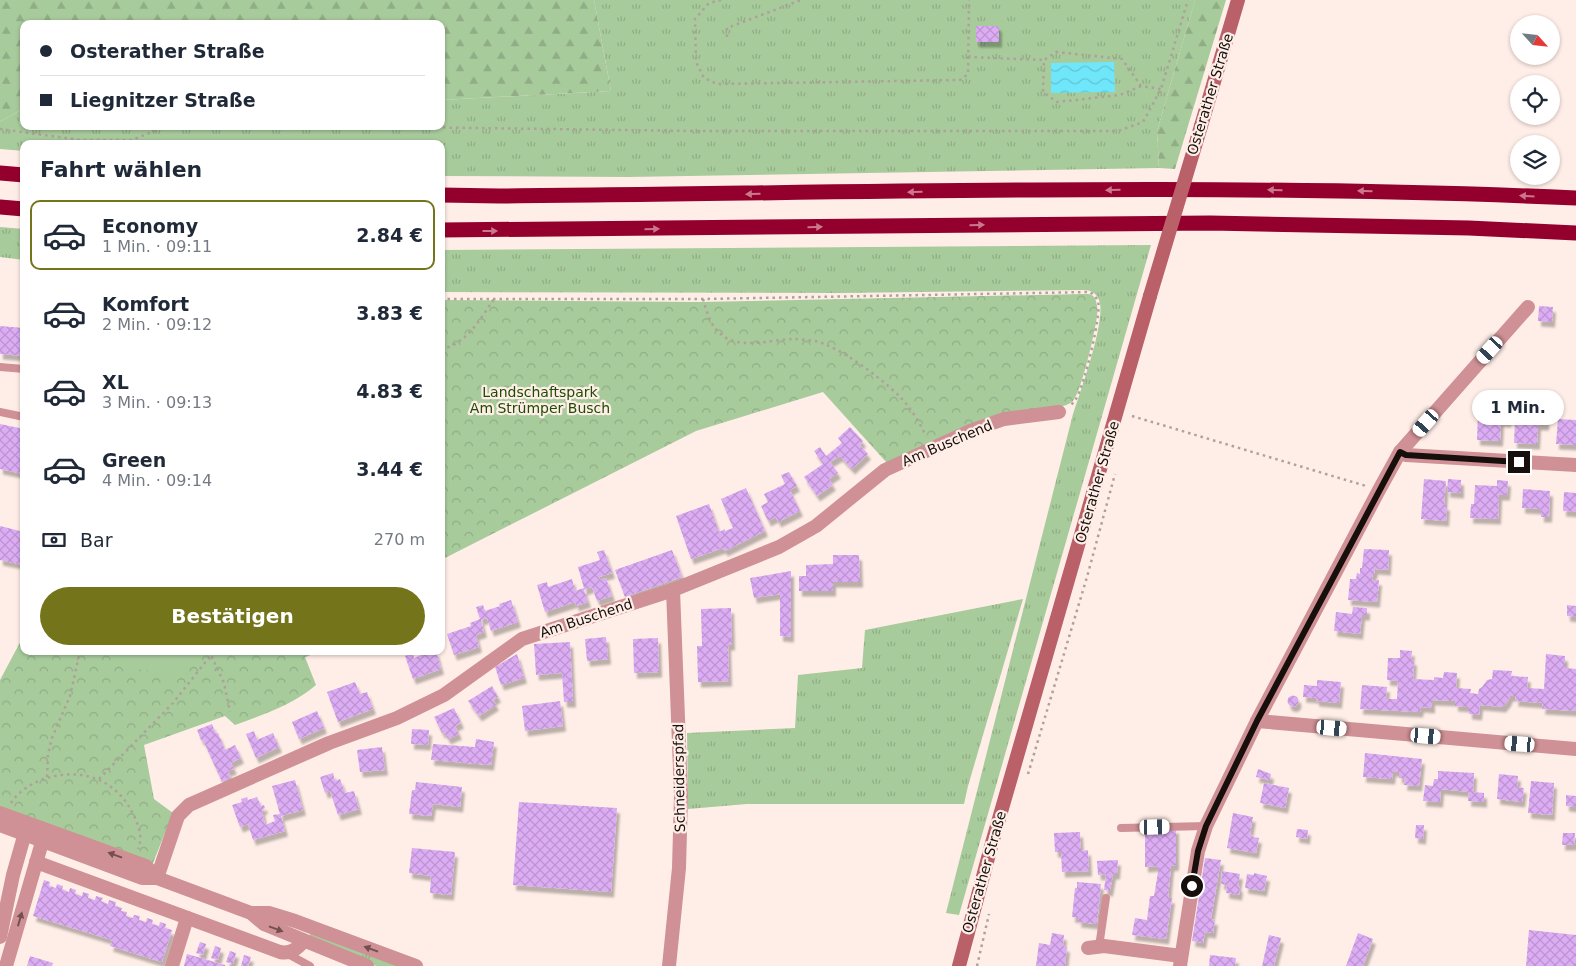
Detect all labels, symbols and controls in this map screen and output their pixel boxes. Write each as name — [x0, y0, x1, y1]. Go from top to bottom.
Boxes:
north arrow — [1510, 15, 1560, 65]
map controls — [1510, 15, 1560, 185]
street label: Osterather Straße — [1184, 31, 1236, 157]
text: Osterather Straße — [70, 40, 265, 62]
button: locate — [1510, 75, 1560, 125]
text: Liegnitzer Straße — [70, 89, 256, 111]
button: layers — [1510, 135, 1560, 185]
text: Fahrt wählen — [40, 157, 202, 182]
one-way arrow — [1267, 185, 1283, 193]
one-way arrow — [1104, 186, 1120, 194]
one-way arrow — [1357, 187, 1373, 195]
one-way arrow — [907, 188, 923, 196]
one-way arrow — [744, 190, 760, 198]
one-way arrow — [1519, 191, 1535, 199]
icon: car — [42, 213, 87, 258]
text: Economy — [102, 215, 198, 237]
one-way arrow — [970, 221, 986, 229]
one-way arrow — [807, 223, 823, 231]
text: 2.84 € — [356, 224, 423, 246]
one-way arrow — [645, 225, 661, 233]
one-way arrow — [482, 227, 498, 235]
text: 1 Min. · 09:11 — [102, 237, 212, 256]
icon: car — [42, 291, 87, 336]
text: Komfort — [102, 293, 189, 315]
text: 3.83 € — [356, 302, 423, 324]
text: 2 Min. · 09:12 — [102, 315, 212, 334]
car — [1474, 334, 1505, 366]
icon: car — [42, 369, 87, 414]
text: XL — [102, 371, 129, 393]
text: 4.83 € — [356, 380, 423, 402]
park label: Landschaftspark Am Strümper Busch — [470, 384, 610, 416]
callout: 1 Min. — [1473, 390, 1565, 424]
text: 3 Min. · 09:13 — [102, 393, 212, 412]
text: 1 Min. — [1490, 398, 1546, 417]
car — [1410, 407, 1441, 439]
street label: Am Buschend — [900, 417, 994, 469]
street label: Osterather Straße — [1072, 419, 1122, 545]
icon: car — [42, 447, 87, 492]
text: Green — [102, 449, 166, 471]
route end — [1508, 451, 1530, 473]
text: 3.44 € — [356, 458, 423, 480]
text: 4 Min. · 09:14 — [102, 471, 212, 490]
icon: cash — [40, 526, 68, 554]
text: Bar — [80, 529, 113, 551]
text: 270 m — [374, 530, 425, 549]
button: Bestätigen — [40, 587, 425, 645]
street label: Am Buschend — [538, 595, 634, 641]
car — [1316, 719, 1347, 737]
street label: Schneiderspfad — [670, 724, 688, 832]
car — [1410, 727, 1441, 745]
car — [1504, 735, 1535, 753]
street label: Osterather Straße — [959, 809, 1009, 935]
car — [1139, 819, 1170, 835]
one-way arrow — [108, 851, 123, 858]
route start — [1181, 875, 1203, 897]
one-way arrow — [16, 912, 24, 927]
one-way arrow — [269, 925, 284, 933]
one-way arrow — [363, 945, 378, 952]

